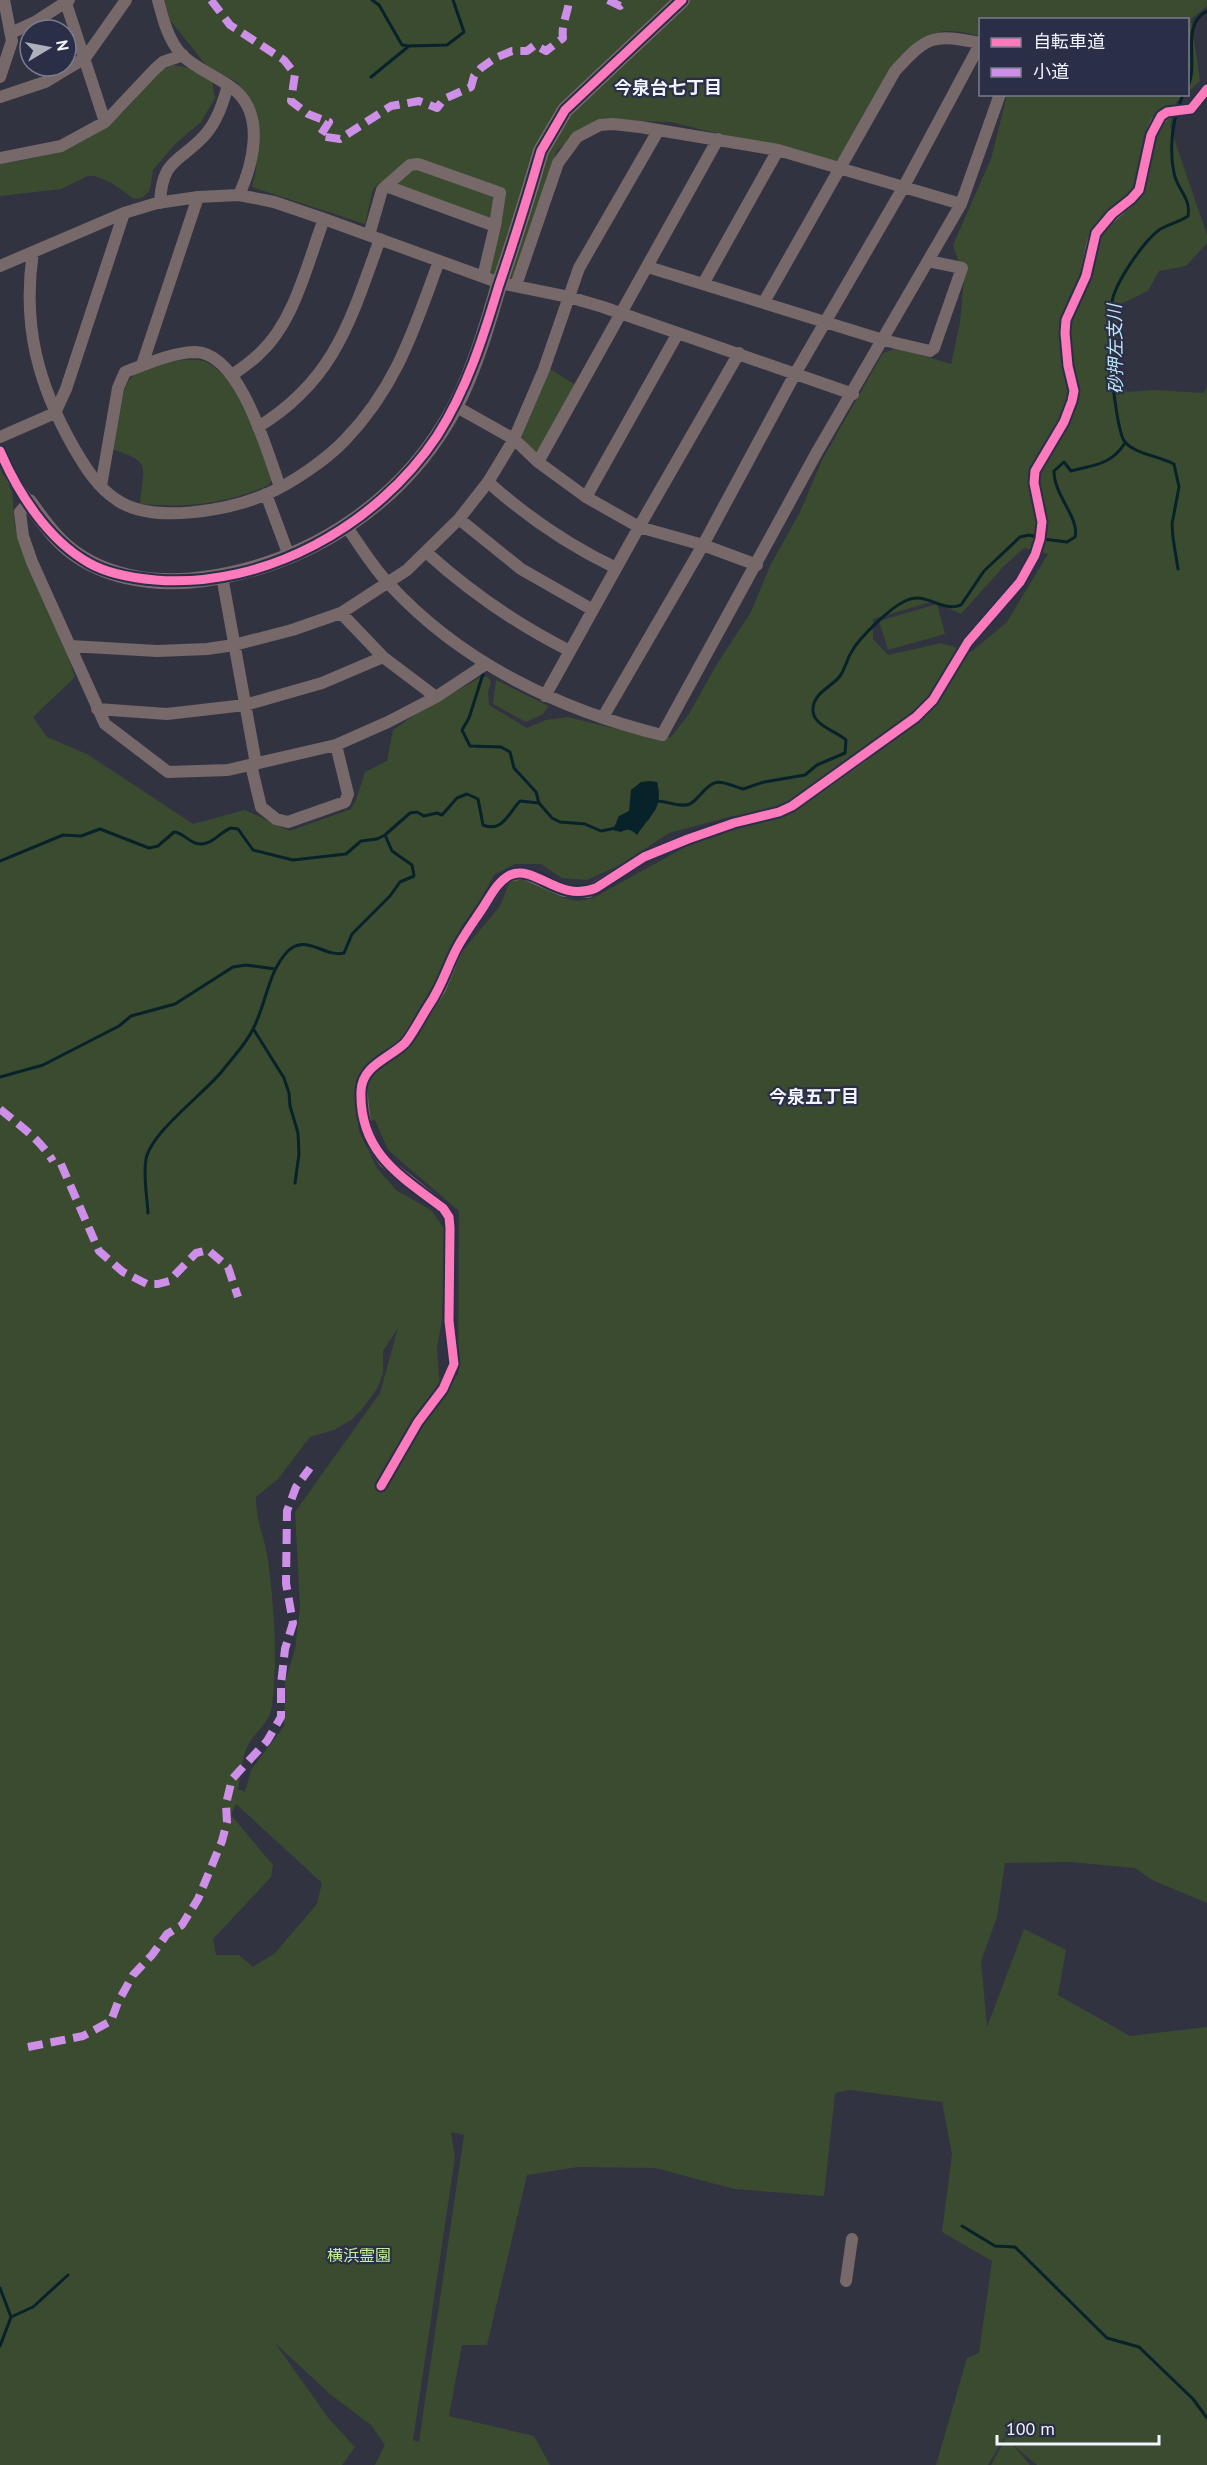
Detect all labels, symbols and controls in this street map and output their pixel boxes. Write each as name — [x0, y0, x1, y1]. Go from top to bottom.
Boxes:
north arrow — [18, 18, 78, 78]
legend — [979, 18, 1189, 96]
text: 自転車道 — [1033, 30, 1105, 53]
text: N — [52, 38, 74, 52]
text: 小道 — [1033, 60, 1069, 83]
district label: 今泉台七丁目 — [614, 76, 722, 99]
water label: 砂押左支川 — [1103, 302, 1127, 394]
district label: 今泉五丁目 — [769, 1085, 859, 1108]
park label: 横浜霊園 — [327, 2245, 391, 2265]
scale bar — [997, 2408, 1159, 2446]
text: 100 m — [1006, 2417, 1055, 2440]

